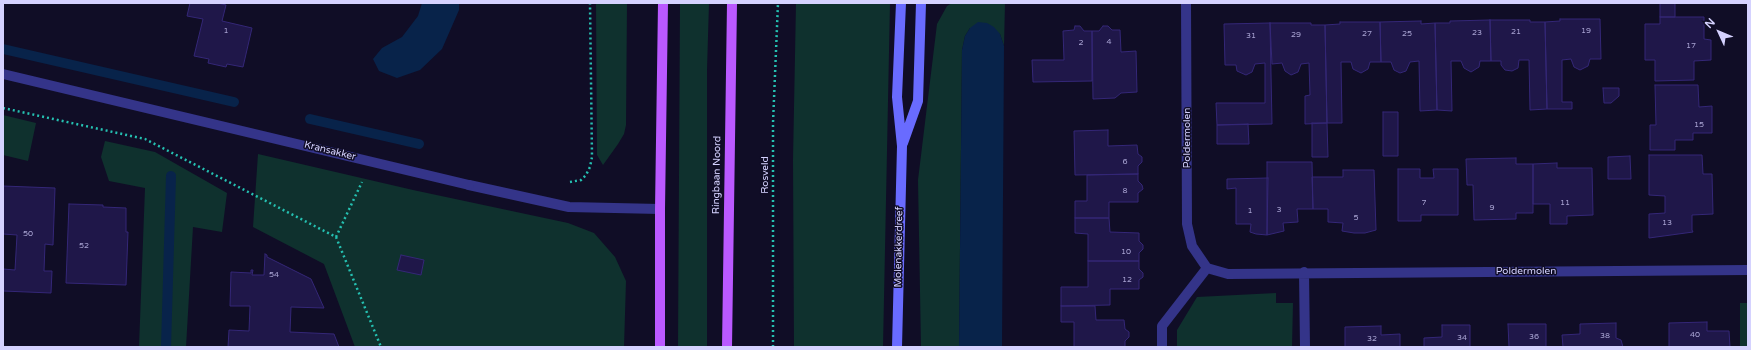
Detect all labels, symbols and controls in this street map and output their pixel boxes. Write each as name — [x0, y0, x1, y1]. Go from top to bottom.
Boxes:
north arrow — [1699, 12, 1739, 52]
text: N — [1702, 16, 1718, 31]
house number: 1 — [223, 26, 229, 36]
house number: 19 — [1581, 26, 1591, 36]
house number: 21 — [1511, 27, 1521, 37]
house number: 23 — [1472, 28, 1482, 38]
house number: 27 — [1362, 29, 1372, 39]
house number: 25 — [1402, 29, 1412, 39]
house number: 29 — [1291, 30, 1301, 40]
house number: 31 — [1246, 31, 1256, 41]
house number: 4 — [1106, 37, 1112, 47]
house number: 2 — [1078, 38, 1084, 48]
house number: 17 — [1686, 41, 1696, 51]
street label: Poldermolen — [1181, 108, 1193, 168]
house number: 15 — [1694, 120, 1704, 130]
street label: Ringbaan Noord — [710, 136, 724, 214]
street label: Kransakker — [303, 139, 357, 163]
street label: Rosveld — [759, 156, 771, 194]
house number: 6 — [1122, 157, 1128, 167]
house number: 8 — [1122, 186, 1128, 196]
house number: 7 — [1421, 198, 1427, 208]
house number: 11 — [1560, 198, 1570, 208]
house number: 9 — [1489, 203, 1495, 213]
house number: 3 — [1276, 205, 1282, 215]
house number: 1 — [1247, 206, 1253, 216]
street label: Molenakkerdreef — [892, 207, 906, 287]
house number: 5 — [1353, 213, 1359, 223]
house number: 13 — [1662, 218, 1672, 228]
house number: 50 — [23, 229, 33, 239]
house number: 52 — [79, 241, 89, 251]
house number: 10 — [1121, 247, 1131, 257]
street label: Poldermolen — [1496, 265, 1556, 277]
house number: 54 — [269, 270, 279, 280]
house number: 12 — [1122, 275, 1132, 285]
house number: 40 — [1690, 330, 1700, 340]
house number: 38 — [1600, 331, 1610, 341]
house number: 36 — [1529, 332, 1539, 342]
house number: 34 — [1457, 333, 1467, 343]
house number: 32 — [1367, 334, 1377, 344]

